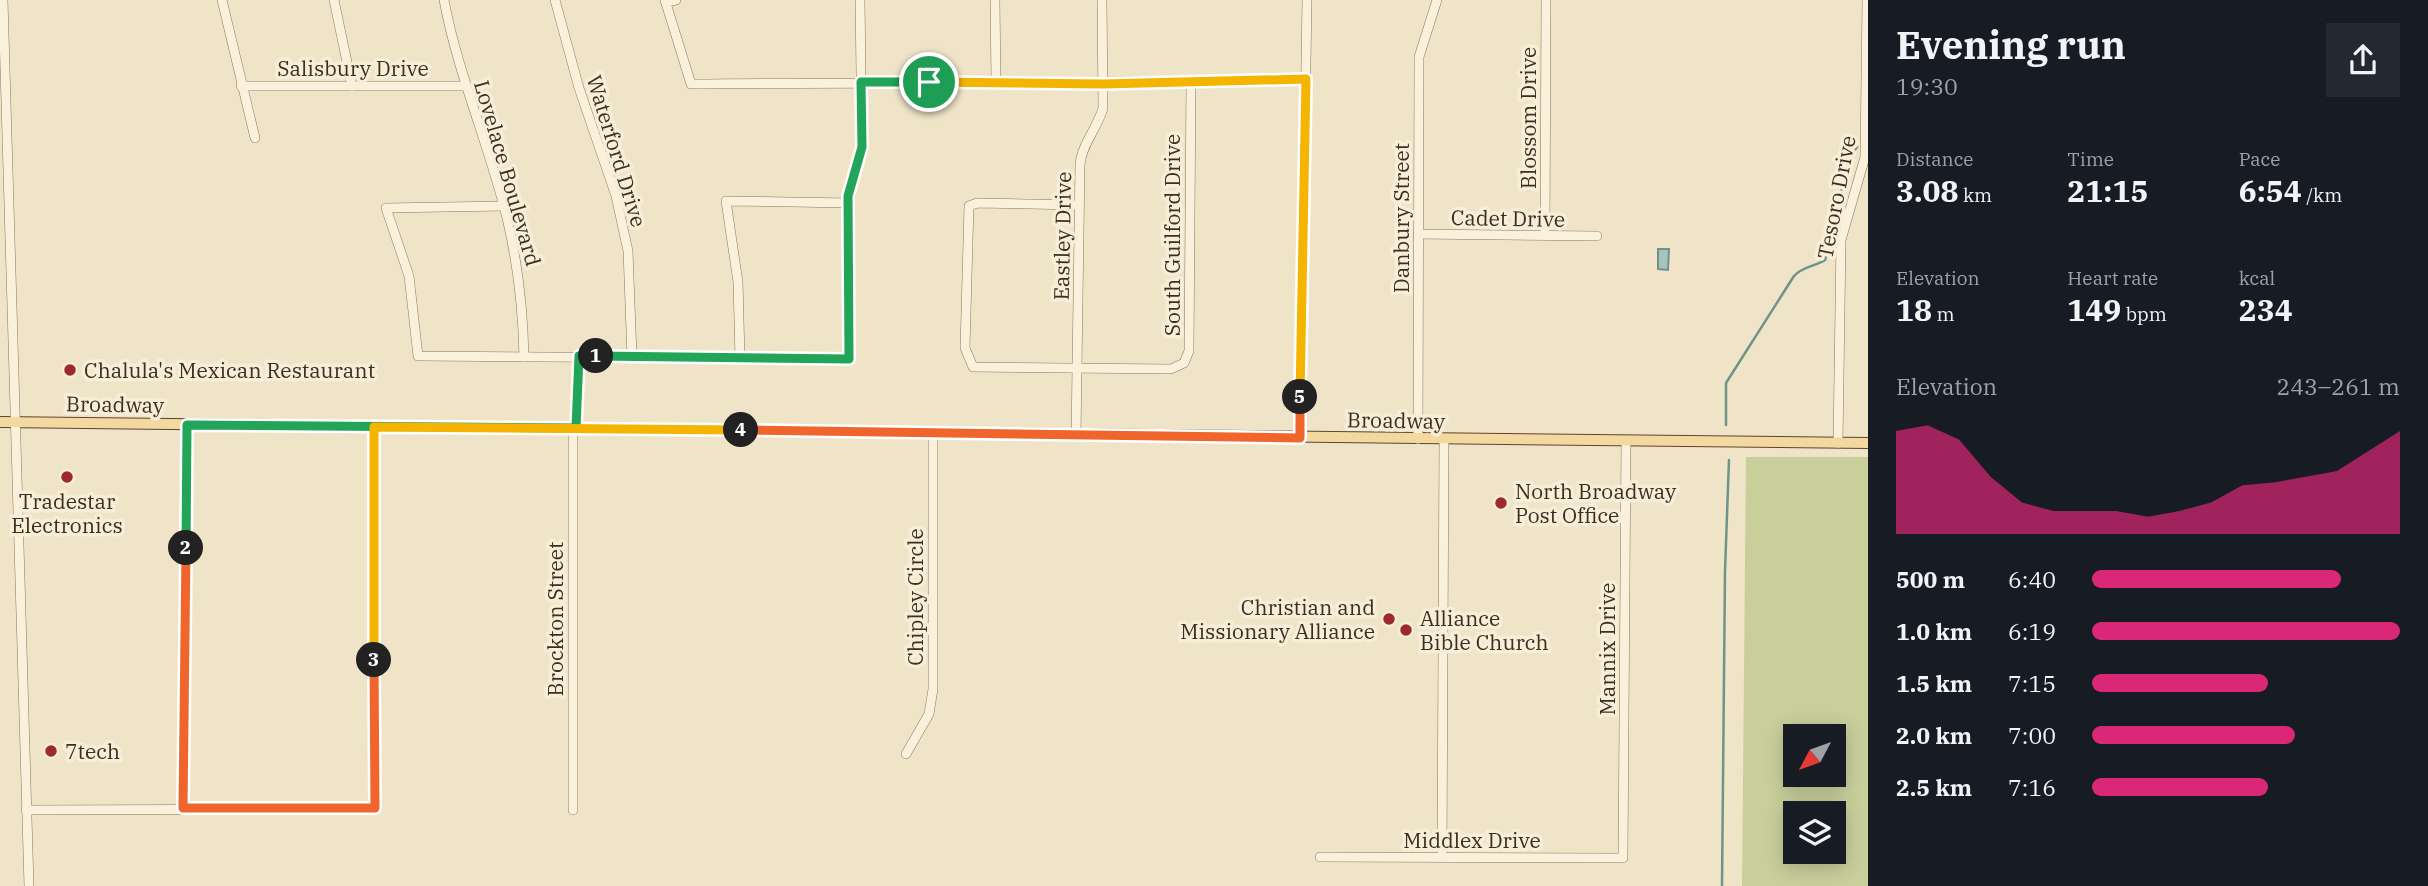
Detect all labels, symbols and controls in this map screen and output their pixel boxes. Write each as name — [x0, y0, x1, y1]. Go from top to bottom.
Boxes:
text: Evening run — [1896, 20, 2126, 69]
button: share — [2326, 23, 2400, 97]
street label: Blossom Drive — [1514, 47, 1542, 189]
pin — [899, 52, 959, 112]
street label: Salisbury Drive — [277, 54, 429, 82]
icon: arrive — [910, 63, 948, 101]
text: 19:30 — [1896, 71, 1958, 101]
street label: Waterford Drive — [581, 72, 653, 230]
street label: Lovelace Boulevard — [468, 77, 548, 269]
street label: Tesoro Drive — [1810, 133, 1862, 261]
street label: South Guilford Drive — [1158, 134, 1186, 336]
street label: Danbury Street — [1387, 143, 1415, 293]
text: Distance — [1896, 147, 1974, 171]
text: Time — [2067, 147, 2114, 171]
text: Pace — [2239, 147, 2280, 171]
street label: Eastley Drive — [1047, 171, 1077, 301]
text: 3.08 — [1896, 171, 1958, 210]
text: 21:15 — [2067, 171, 2148, 210]
text: 6:54 — [2239, 171, 2302, 210]
text: km — [1958, 183, 1992, 207]
text: /km — [2302, 183, 2342, 207]
street label: Cadet Drive — [1451, 203, 1565, 233]
text: Elevation — [1896, 266, 1980, 290]
text: Heart rate — [2067, 266, 2158, 290]
text: kcal — [2239, 266, 2275, 290]
text: 18 — [1896, 290, 1932, 329]
text: 149 — [2067, 290, 2121, 329]
text: 234 — [2239, 290, 2293, 329]
text: m — [1932, 302, 1955, 326]
text: bpm — [2121, 302, 2167, 326]
pin: 1 — [578, 338, 614, 374]
text: 1 — [590, 343, 601, 367]
place label: Chalula's Mexican Restaurant — [84, 356, 375, 384]
marker: Chalula's Mexican Restaurant — [62, 362, 78, 378]
text: Elevation — [1896, 371, 1997, 401]
text: 243–261 m — [2276, 371, 2400, 401]
pin: 5 — [1282, 380, 1318, 414]
text: 5 — [1294, 384, 1305, 408]
street label: Broadway — [66, 389, 165, 419]
street label: Broadway — [1347, 405, 1446, 435]
pin: 4 — [724, 412, 758, 448]
text: 4 — [735, 417, 746, 441]
marker: Tradestar Electronics — [59, 469, 75, 485]
place label: North Broadway Post Office — [1515, 477, 1677, 529]
place label: Tradestar Electronics — [11, 487, 123, 539]
marker: North Broadway Post Office — [1493, 495, 1509, 511]
street label: Chipley Circle — [901, 528, 929, 666]
pin: 2 — [168, 530, 204, 566]
text: 2 — [180, 535, 191, 559]
street label: Brockton Street — [541, 542, 569, 696]
text: 500 m — [1896, 564, 1965, 594]
text: 6:40 — [2008, 564, 2056, 594]
street label: Mannix Drive — [1593, 583, 1621, 715]
place label: Christian and Missionary Alliance — [1180, 593, 1375, 645]
place label: Alliance Bible Church — [1420, 604, 1549, 656]
marker: Christian and Missionary Alliance — [1381, 611, 1397, 627]
text: 1.0 km — [1896, 616, 1972, 646]
text: 6:19 — [2008, 616, 2056, 646]
marker: Alliance Bible Church — [1398, 622, 1414, 638]
pin: 3 — [356, 642, 392, 678]
text: 3 — [368, 647, 379, 671]
text: 1.5 km — [1896, 668, 1972, 698]
text: 7:15 — [2008, 668, 2056, 698]
text: 2.0 km — [1896, 720, 1972, 750]
text: 7:00 — [2008, 720, 2056, 750]
north arrow — [1783, 724, 1846, 788]
map controls — [1783, 724, 1846, 864]
place label: 7tech — [65, 737, 120, 765]
marker: 7tech — [43, 743, 59, 759]
text: 2.5 km — [1896, 772, 1972, 802]
text: 7:16 — [2008, 772, 2056, 802]
button: layers — [1783, 801, 1846, 864]
street label: Middlex Drive — [1403, 826, 1541, 854]

